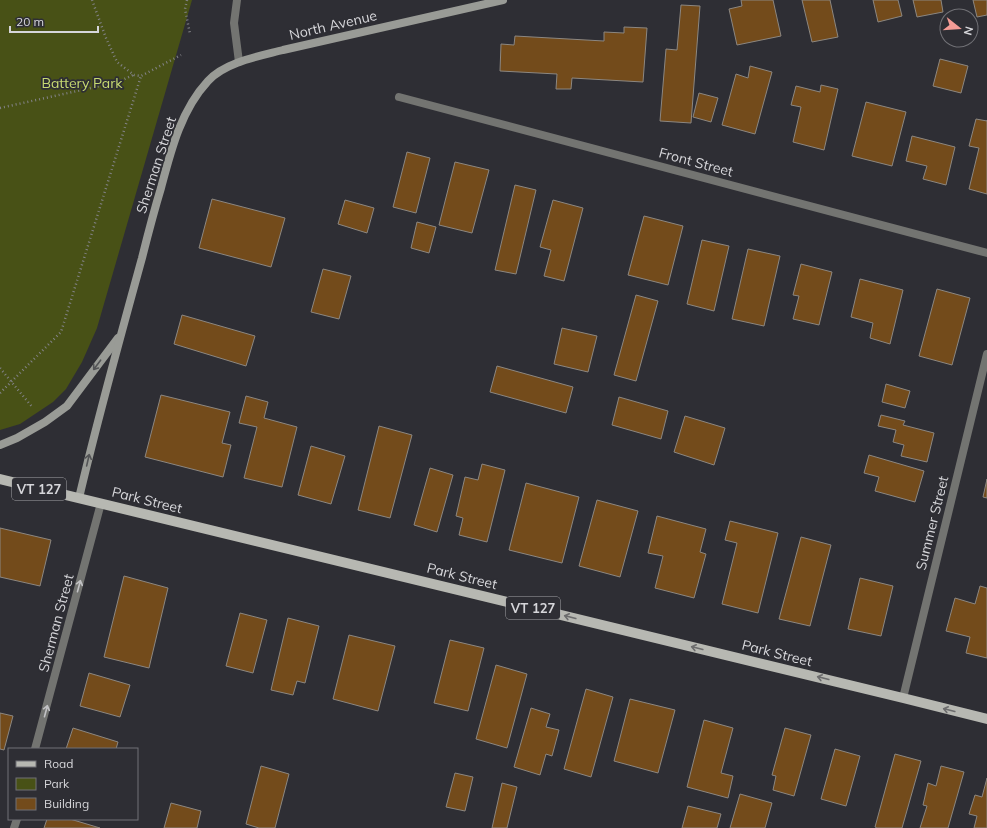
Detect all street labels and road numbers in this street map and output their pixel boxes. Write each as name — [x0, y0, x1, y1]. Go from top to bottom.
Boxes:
street label: North Avenue — [287, 6, 379, 44]
street label: Sherman Street — [132, 114, 180, 216]
street label: Front Street — [657, 143, 735, 181]
street label: Summer Street — [912, 474, 952, 572]
road number: VT 127 — [12, 478, 66, 500]
street label: Park Street — [110, 483, 184, 517]
street label: Park Street — [425, 559, 499, 593]
street label: Sherman Street — [34, 572, 78, 674]
road number: VT 127 — [506, 597, 560, 619]
street label: Park Street — [740, 636, 814, 670]

